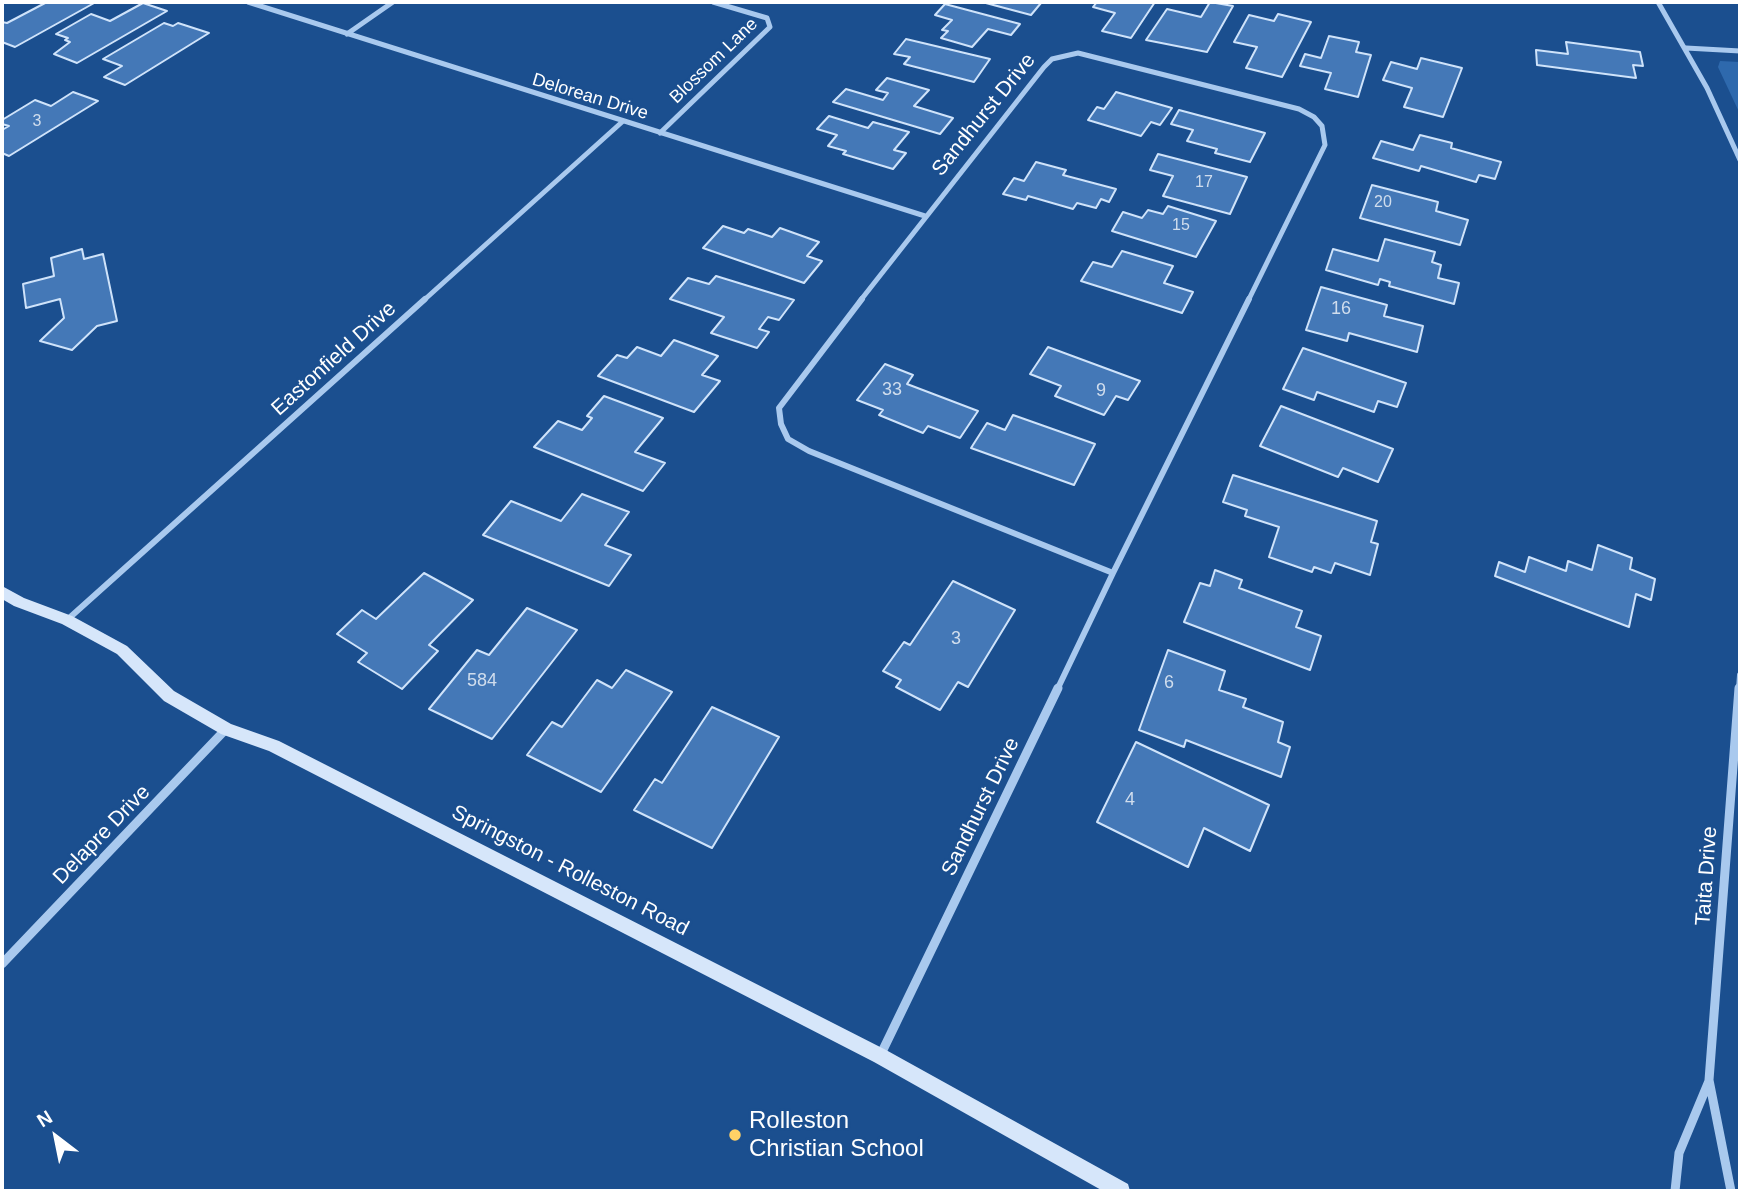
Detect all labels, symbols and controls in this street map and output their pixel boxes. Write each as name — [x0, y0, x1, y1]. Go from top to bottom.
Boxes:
street label: Blossom Lane — [665, 14, 763, 108]
street label: Sandhurst Drive — [927, 49, 1041, 181]
street label: Delorean Drive — [529, 69, 651, 125]
house number: 3 — [33, 112, 41, 132]
house number: 17 — [1195, 173, 1213, 193]
house number: 20 — [1374, 193, 1392, 213]
house number: 15 — [1172, 216, 1190, 236]
street label: Eastonfield Drive — [267, 297, 401, 421]
house number: 16 — [1331, 298, 1351, 320]
house number: 33 — [882, 379, 902, 401]
house number: 9 — [1096, 380, 1106, 402]
house number: 3 — [951, 628, 961, 650]
house number: 584 — [467, 670, 497, 692]
house number: 6 — [1164, 672, 1174, 694]
street label: Sandhurst Drive — [937, 734, 1025, 880]
street label: Delapre Drive — [48, 780, 156, 890]
house number: 4 — [1125, 789, 1135, 811]
street label: Springston - Rolleston Road — [447, 800, 693, 942]
street label: Taita Drive — [1691, 826, 1723, 926]
north arrow — [21, 1102, 91, 1172]
text: N — [33, 1106, 56, 1131]
place label: Rolleston Christian School — [749, 1107, 924, 1163]
marker: Rolleston Christian School — [727, 1127, 743, 1143]

